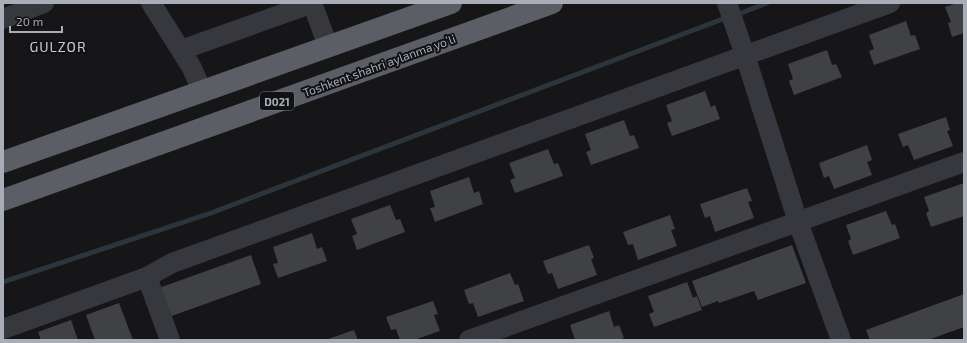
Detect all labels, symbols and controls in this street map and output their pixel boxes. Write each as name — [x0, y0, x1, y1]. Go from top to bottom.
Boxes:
scale bar — [10, 8, 62, 34]
text: 20 m — [16, 14, 43, 28]
street label: Toshkent shahri aylanma yoʻli — [301, 31, 457, 99]
district label: GULZOR — [29, 38, 87, 55]
road number: D021 — [260, 92, 294, 110]

